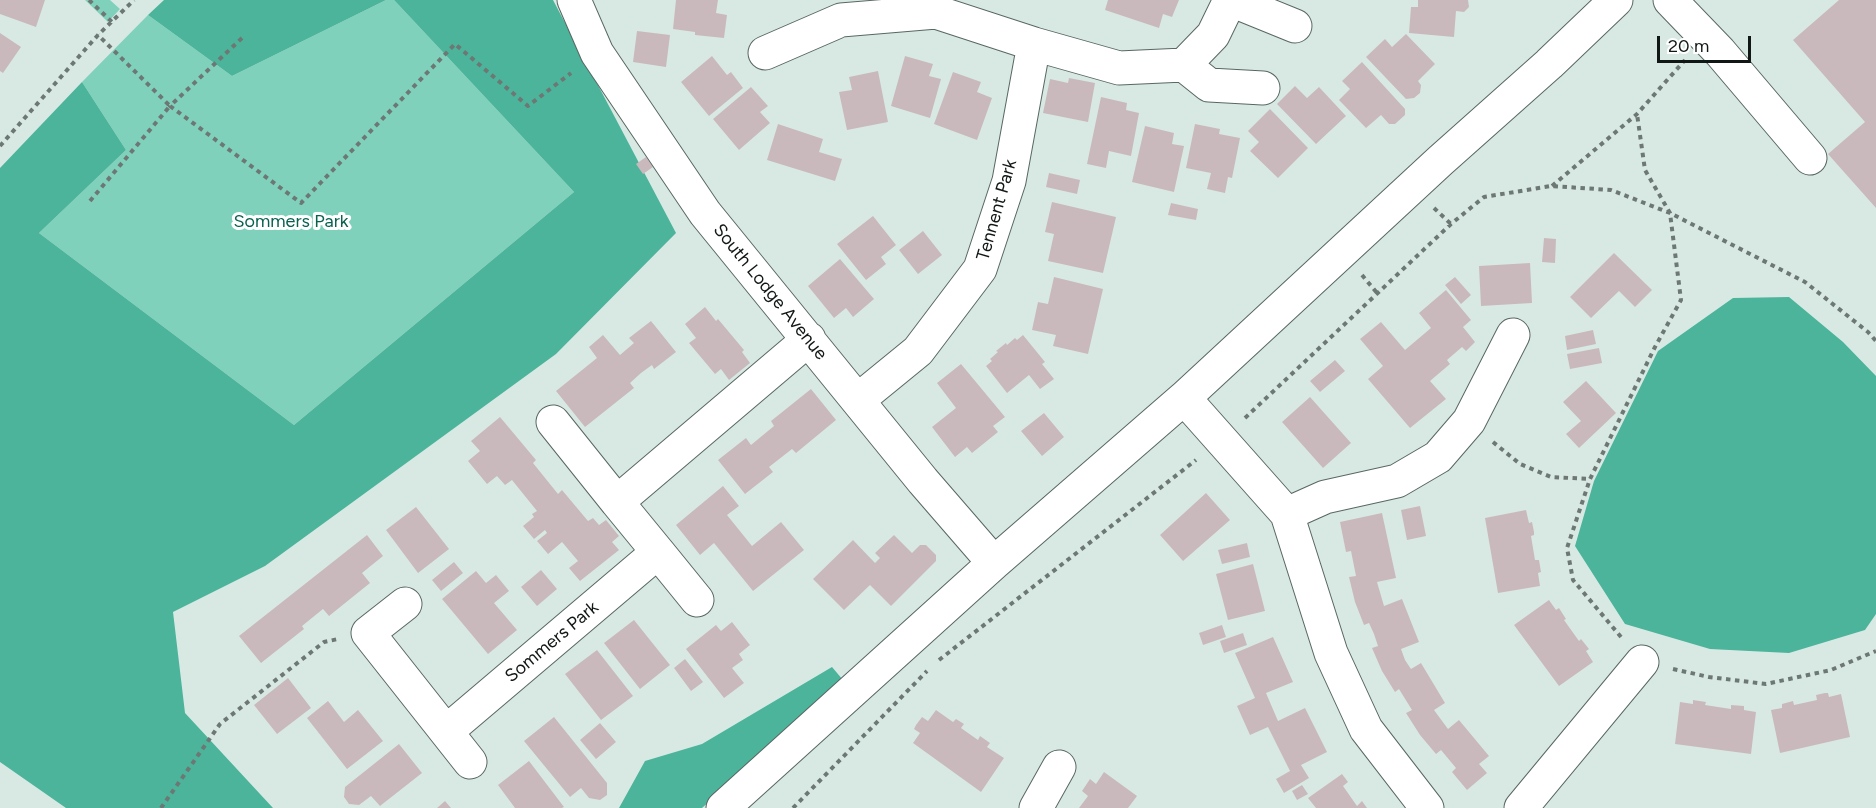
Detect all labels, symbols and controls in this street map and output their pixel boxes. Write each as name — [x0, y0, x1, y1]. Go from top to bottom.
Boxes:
scale bar — [1660, 24, 1754, 62]
text: 20 m — [1668, 35, 1709, 57]
street label: Tennent Park — [972, 157, 1022, 263]
park label: Sommers Park — [233, 211, 349, 233]
street label: South Lodge Avenue — [708, 220, 832, 364]
street label: Sommers Park — [501, 597, 603, 687]

